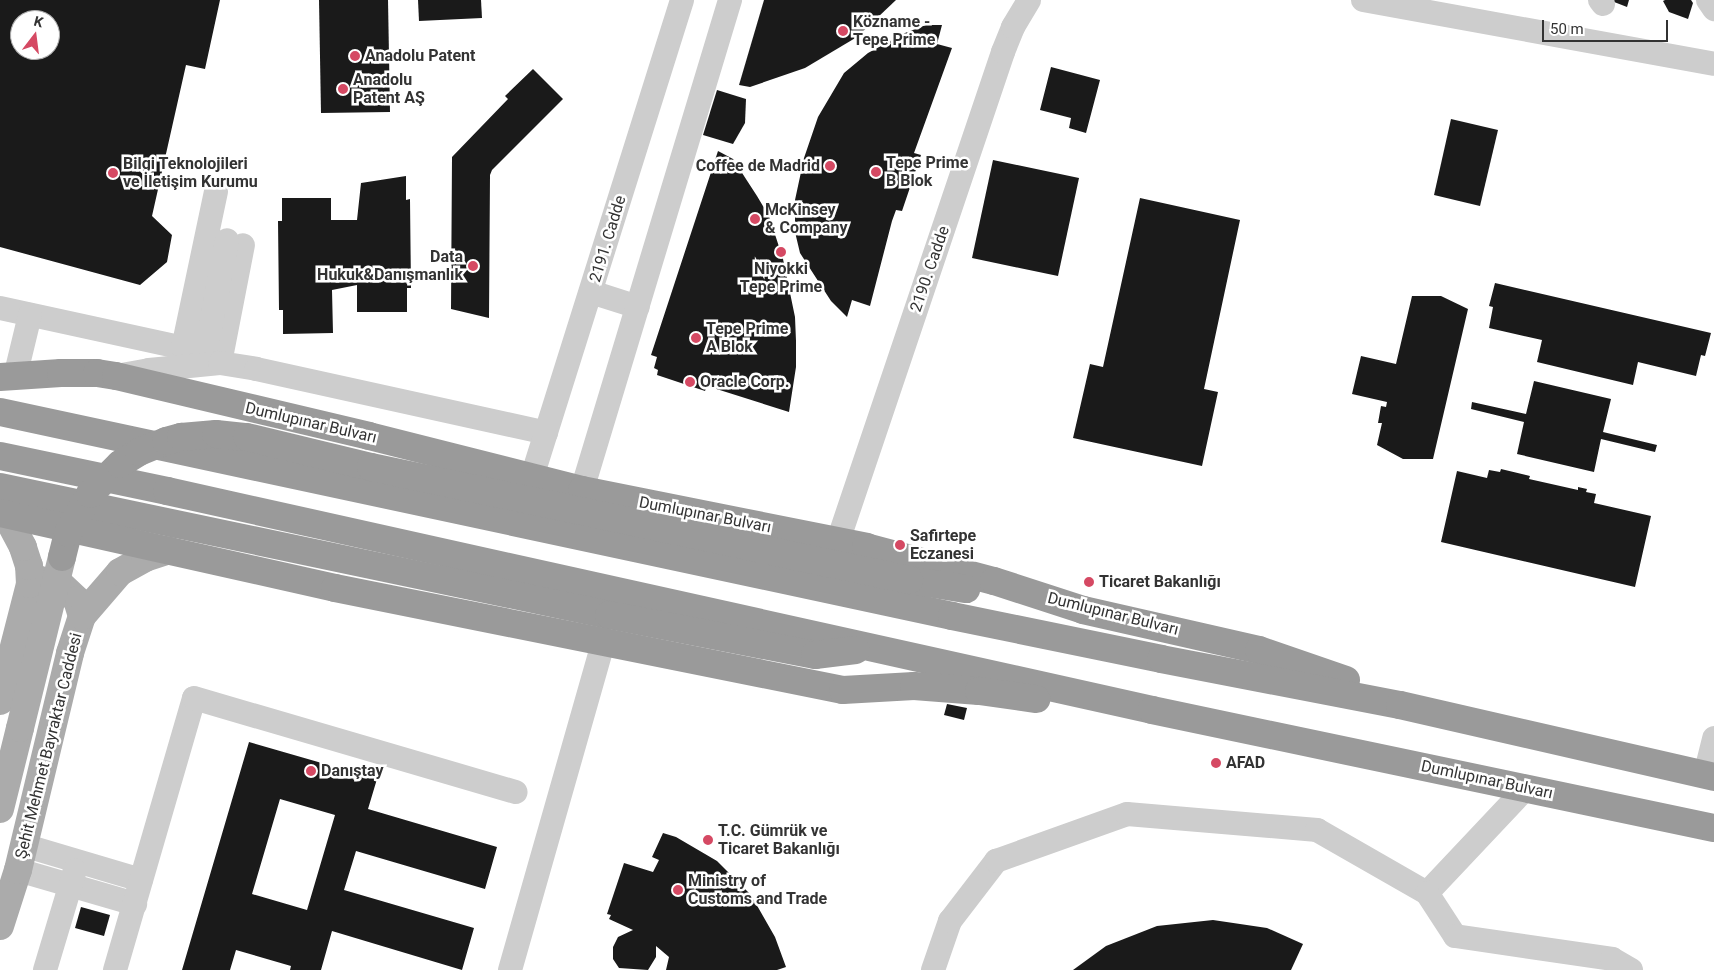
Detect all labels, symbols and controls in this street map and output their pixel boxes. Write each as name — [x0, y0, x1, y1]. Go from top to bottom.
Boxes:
north arrow — [10, 10, 60, 60]
scale bar — [1544, 10, 1670, 42]
place label: Közname - Tepe Prime — [853, 12, 935, 50]
text: K — [32, 13, 45, 30]
text: 50 m — [1550, 20, 1584, 38]
marker: Közname - Tepe Prime — [837, 25, 849, 37]
place label: Anadolu Patent — [365, 46, 475, 66]
marker: Anadolu Patent — [349, 50, 361, 62]
place label: Anadolu Patent AŞ — [353, 70, 425, 108]
marker: Anadolu Patent AŞ — [337, 83, 349, 95]
place label: Tepe Prime B Blok — [886, 153, 968, 191]
place label: Bilgi Teknolojileri ve İletişim Kurumu — [123, 154, 258, 192]
place label: Coffee de Madrid — [696, 156, 820, 176]
marker: Coffee de Madrid — [824, 160, 836, 172]
marker: Tepe Prime B Blok — [870, 166, 882, 178]
marker: Bilgi Teknolojileri ve İletişim Kurumu — [107, 167, 119, 179]
street label: 2191. Cadde — [586, 193, 630, 285]
place label: McKinsey & Company — [765, 200, 847, 238]
marker: McKinsey & Company — [749, 213, 761, 225]
street label: 2190. Cadde — [906, 223, 954, 315]
marker: Niyokki Tepe Prime — [775, 246, 787, 258]
place label: Data Hukuk&Danışmanlık — [317, 247, 463, 285]
place label: Niyokki Tepe Prime — [740, 259, 822, 297]
marker: Data Hukuk&Danışmanlık — [467, 260, 479, 272]
place label: Tepe Prime A Blok — [706, 319, 788, 357]
marker: Tepe Prime A Blok — [690, 332, 702, 344]
place label: Oracle Corp. — [700, 372, 789, 392]
marker: Oracle Corp. — [684, 376, 696, 388]
street label: Dumlupınar Bulvarı — [243, 399, 379, 447]
street label: Dumlupınar Bulvarı — [637, 493, 773, 537]
place label: Safirtepe Eczanesi — [910, 526, 976, 564]
marker: Safirtepe Eczanesi — [894, 539, 906, 551]
place label: Ticaret Bakanlığı — [1099, 572, 1221, 592]
marker: Ticaret Bakanlığı — [1083, 576, 1095, 588]
street label: Dumlupınar Bulvarı — [1046, 588, 1180, 640]
street label: Şehit Mehmet Bayraktar Caddesi — [12, 631, 86, 861]
place label: AFAD — [1226, 753, 1265, 773]
marker: AFAD — [1210, 757, 1222, 769]
street label: Dumlupınar Bulvarı — [1419, 757, 1555, 803]
place label: Danıştay — [321, 761, 383, 781]
marker: Danıştay — [305, 765, 317, 777]
place label: T.C. Gümrük ve Ticaret Bakanlığı — [718, 821, 840, 859]
marker: T.C. Gümrük ve Ticaret Bakanlığı — [702, 834, 714, 846]
place label: Ministry of Customs and Trade — [688, 871, 828, 909]
marker: Ministry of Customs and Trade — [672, 884, 684, 896]

